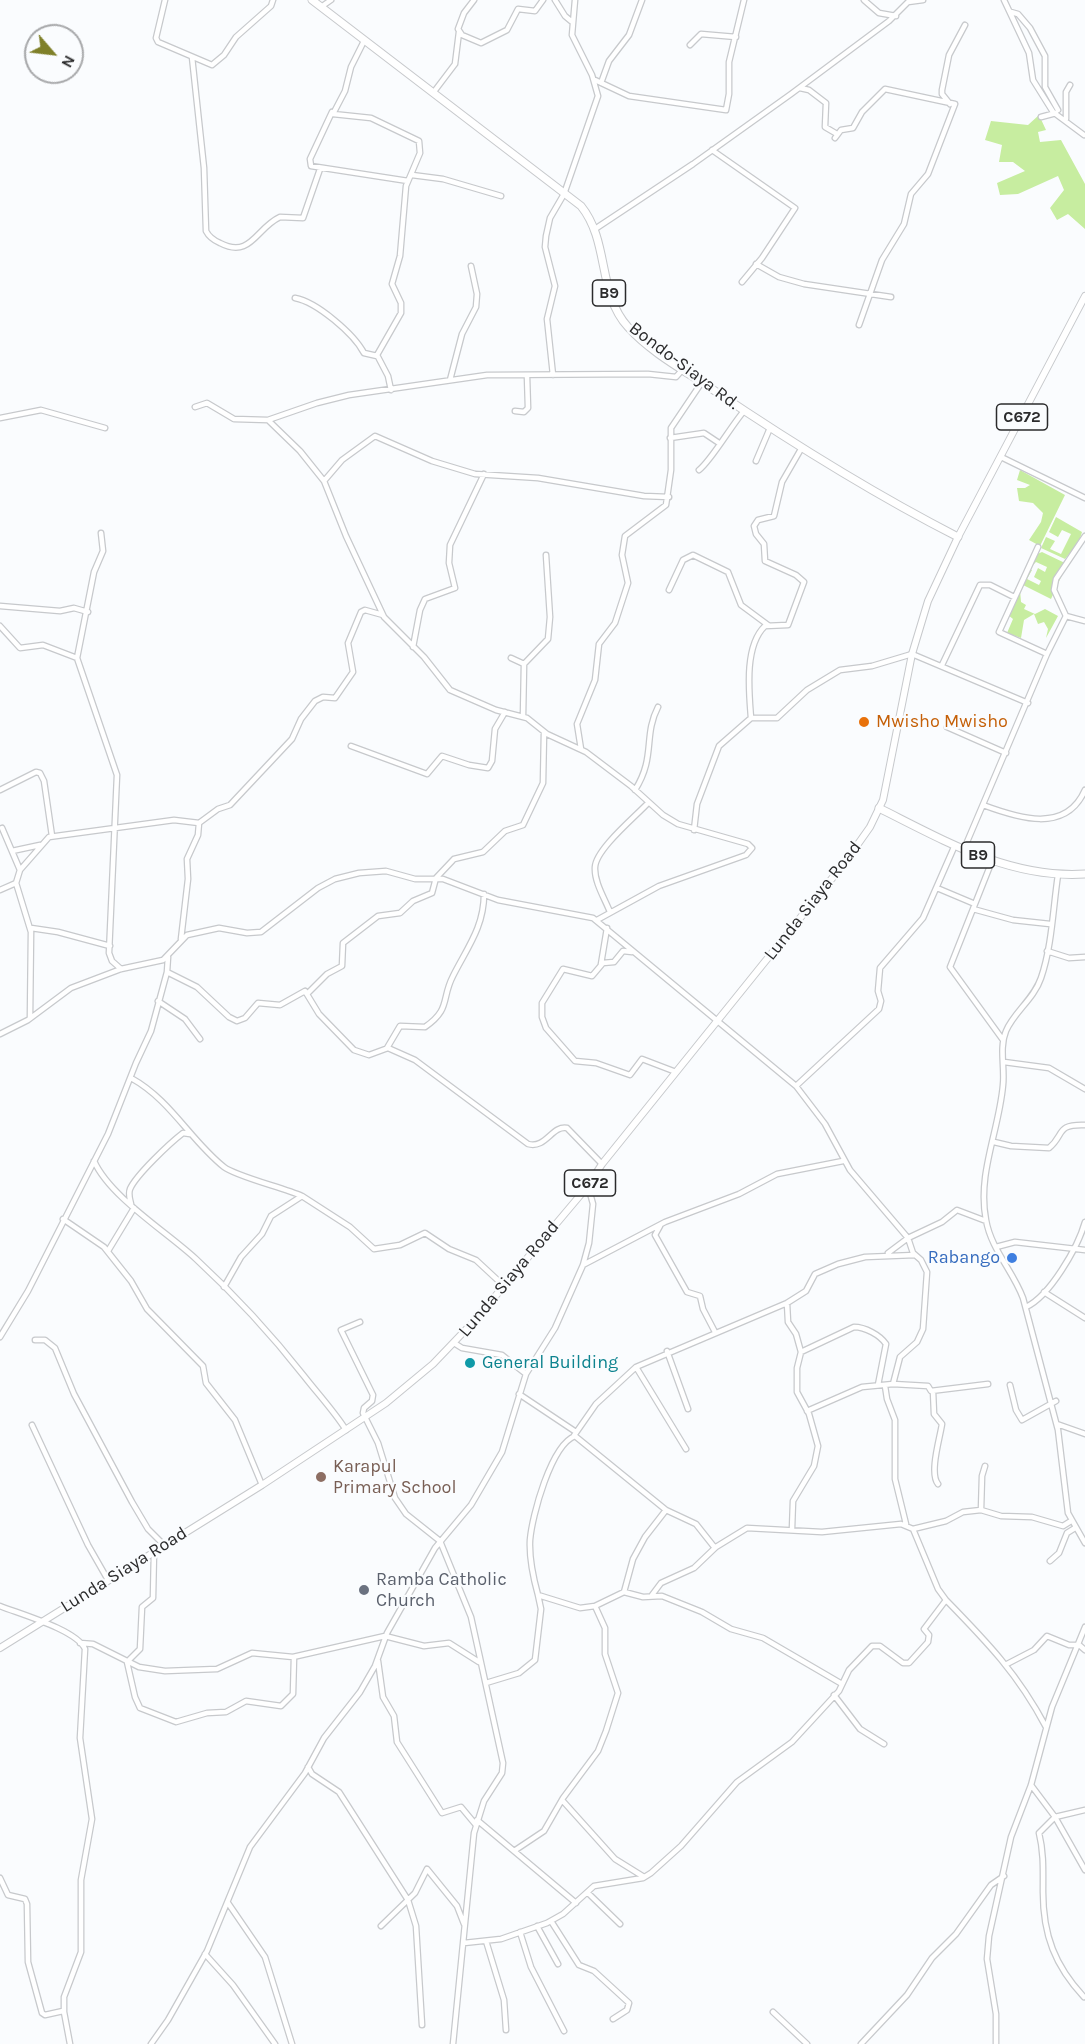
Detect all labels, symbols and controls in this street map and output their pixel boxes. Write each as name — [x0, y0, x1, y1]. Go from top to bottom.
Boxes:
north arrow — [24, 24, 84, 84]
text: N — [57, 52, 80, 71]
road number: B9 — [592, 280, 626, 306]
street label: Bondo-Siaya Rd. — [625, 318, 743, 414]
road number: C672 — [996, 404, 1048, 430]
place label: Mwisho Mwisho — [876, 711, 1008, 733]
marker: Mwisho Mwisho — [857, 715, 871, 729]
street label: Lunda Siaya Road — [760, 837, 866, 965]
road number: B9 — [962, 842, 994, 868]
road number: C672 — [564, 1170, 616, 1196]
street label: Lunda Siaya Road — [454, 1216, 564, 1342]
place label: Rabango — [928, 1247, 1000, 1269]
marker: Rabango — [1005, 1251, 1019, 1265]
place label: General Building — [482, 1352, 618, 1374]
marker: General Building — [463, 1356, 477, 1370]
place label: Karapul Primary School — [333, 1456, 456, 1498]
marker: Karapul Primary School — [314, 1470, 328, 1484]
street label: Lunda Siaya Road — [57, 1522, 191, 1618]
place label: Ramba Catholic Church — [376, 1569, 507, 1612]
marker: Ramba Catholic Church — [357, 1583, 371, 1597]

